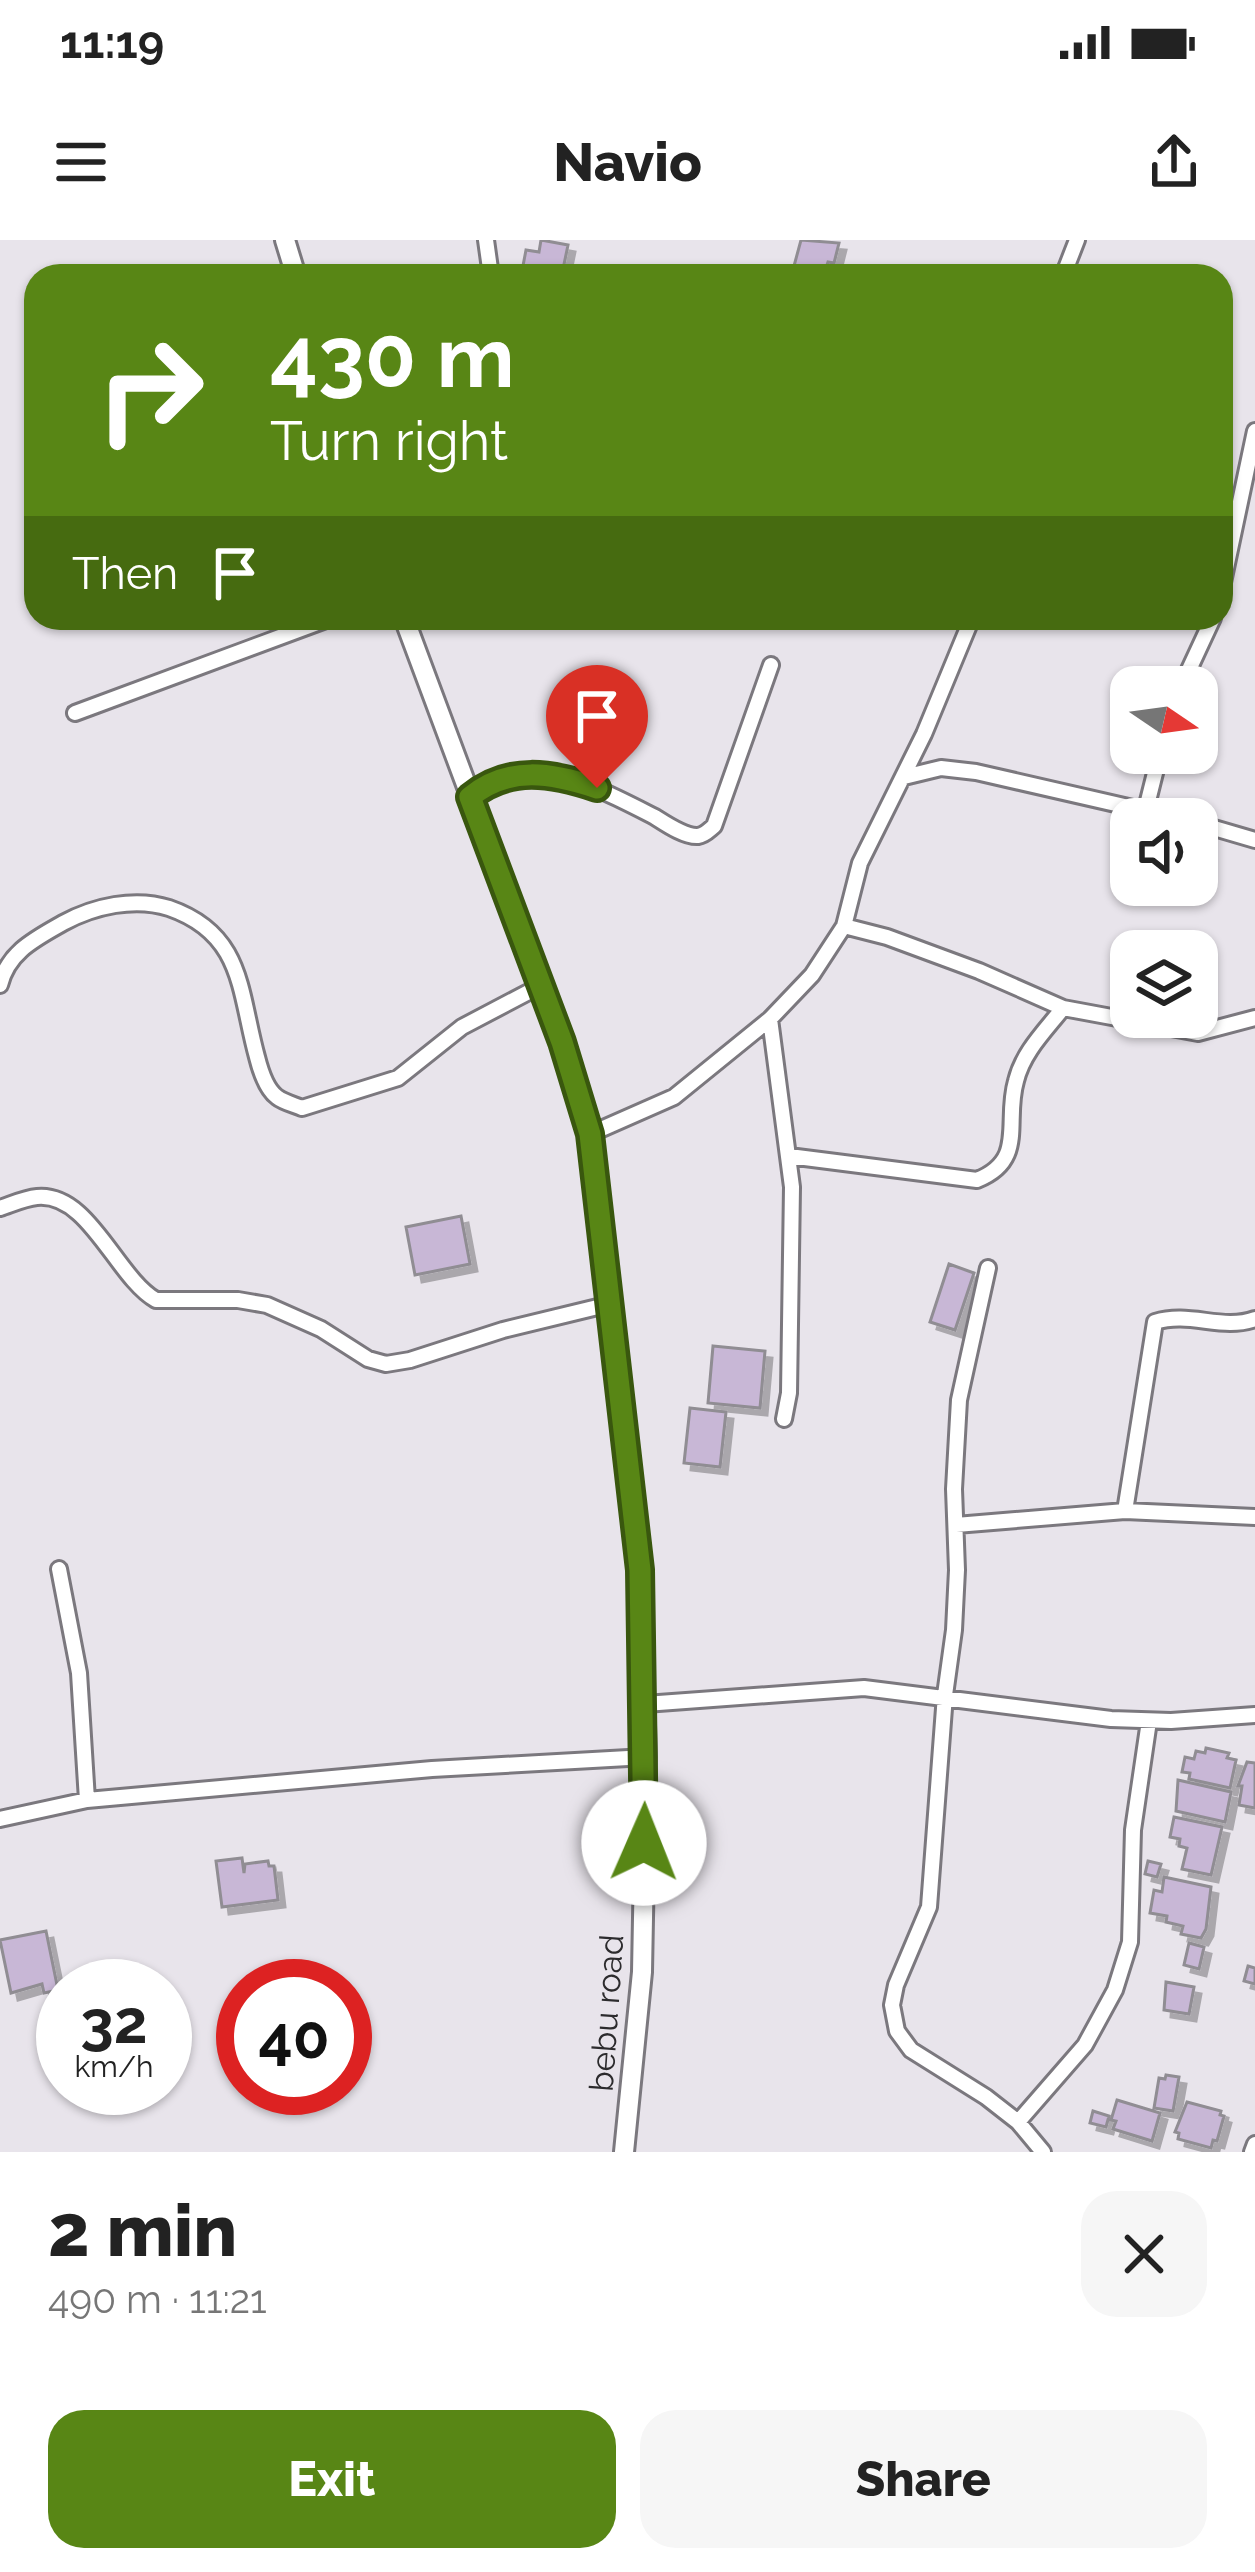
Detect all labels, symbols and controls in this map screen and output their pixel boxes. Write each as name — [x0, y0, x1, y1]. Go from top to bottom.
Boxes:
text: 11:19 — [60, 16, 164, 69]
icon: menu — [48, 129, 114, 195]
icon: share — [1141, 129, 1207, 195]
text: Navio — [553, 130, 702, 194]
text: 430 m — [270, 308, 515, 407]
icon: right — [72, 312, 228, 468]
text: Turn right — [270, 409, 508, 473]
icon: arrive — [202, 540, 268, 606]
text: Then — [72, 547, 178, 600]
pin — [546, 665, 648, 788]
north arrow — [1110, 666, 1218, 774]
map controls — [1110, 666, 1218, 1038]
icon: arrive — [564, 683, 630, 749]
button: sound — [1110, 798, 1218, 906]
button: layers — [1110, 930, 1218, 1038]
position arrow — [581, 1780, 707, 1906]
street label: bebu road — [582, 1933, 631, 2093]
speed limit sign: 40 — [216, 1959, 372, 2115]
text: 32 — [80, 1987, 148, 2057]
text: km/h — [74, 2049, 154, 2084]
text: 2 min — [48, 2188, 237, 2273]
button: close — [1081, 2191, 1207, 2317]
text: 490 m · 11:21 — [48, 2276, 267, 2322]
button: Exit — [48, 2410, 616, 2548]
button: Share — [640, 2410, 1207, 2548]

